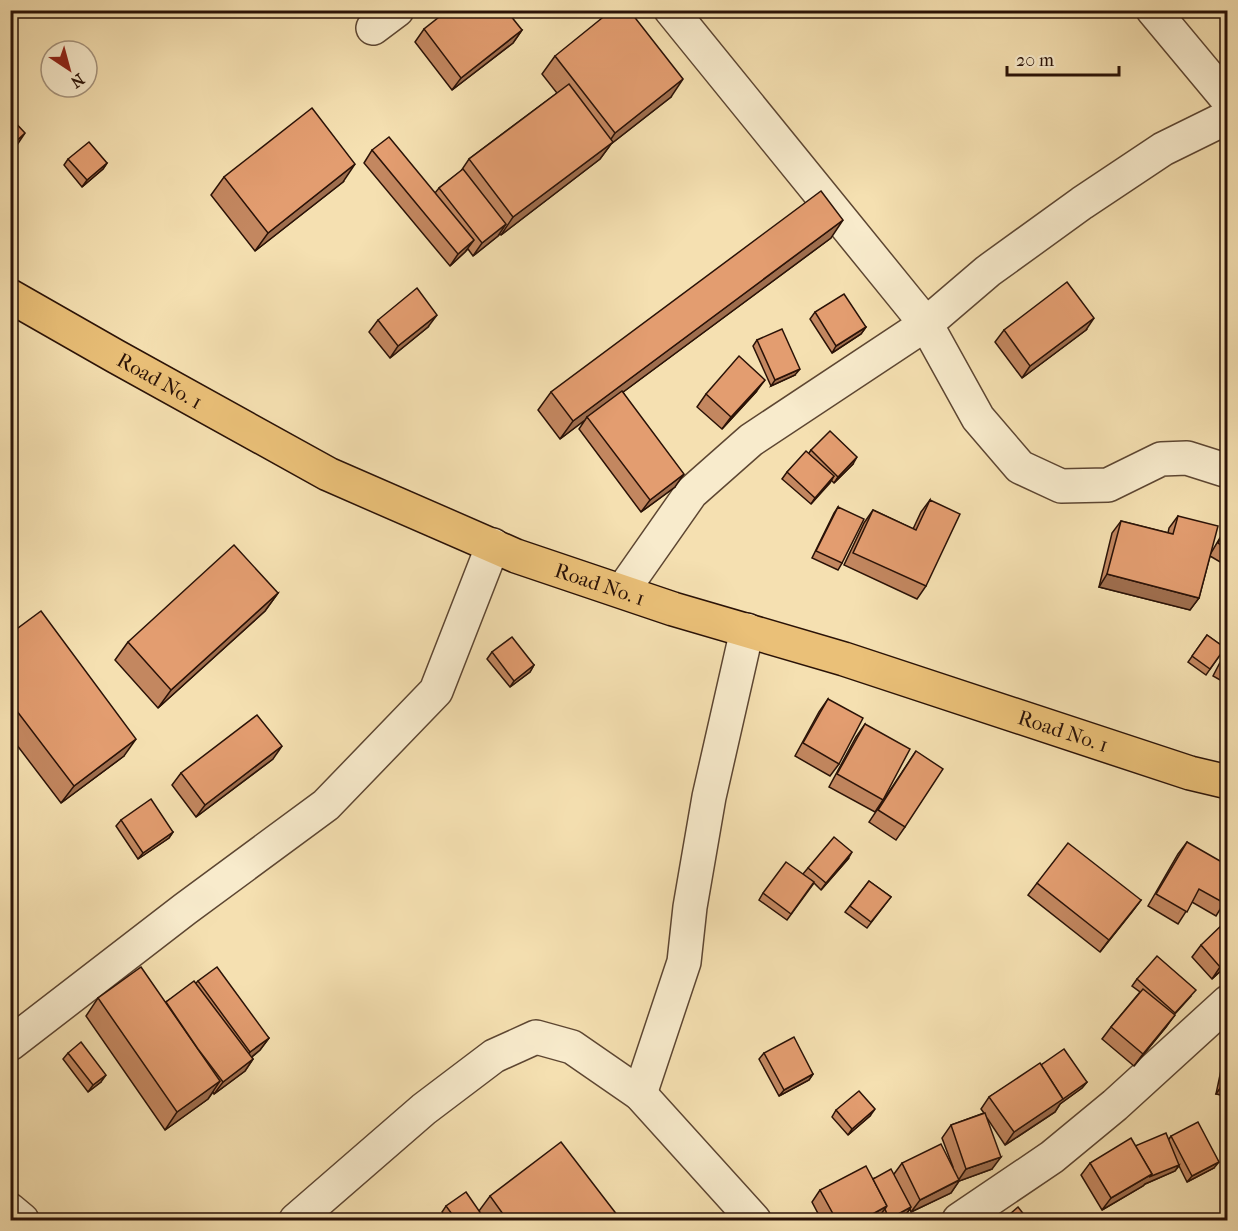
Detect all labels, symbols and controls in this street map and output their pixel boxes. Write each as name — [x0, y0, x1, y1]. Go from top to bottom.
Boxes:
north arrow — [39, 39, 99, 99]
scale bar — [1007, 39, 1120, 77]
text: 20 m — [1016, 50, 1054, 71]
text: N — [66, 69, 88, 92]
street label: Road No. 1 — [113, 348, 206, 414]
street label: Road No. 1 — [552, 558, 648, 611]
street label: Road No. 1 — [1015, 705, 1111, 757]

